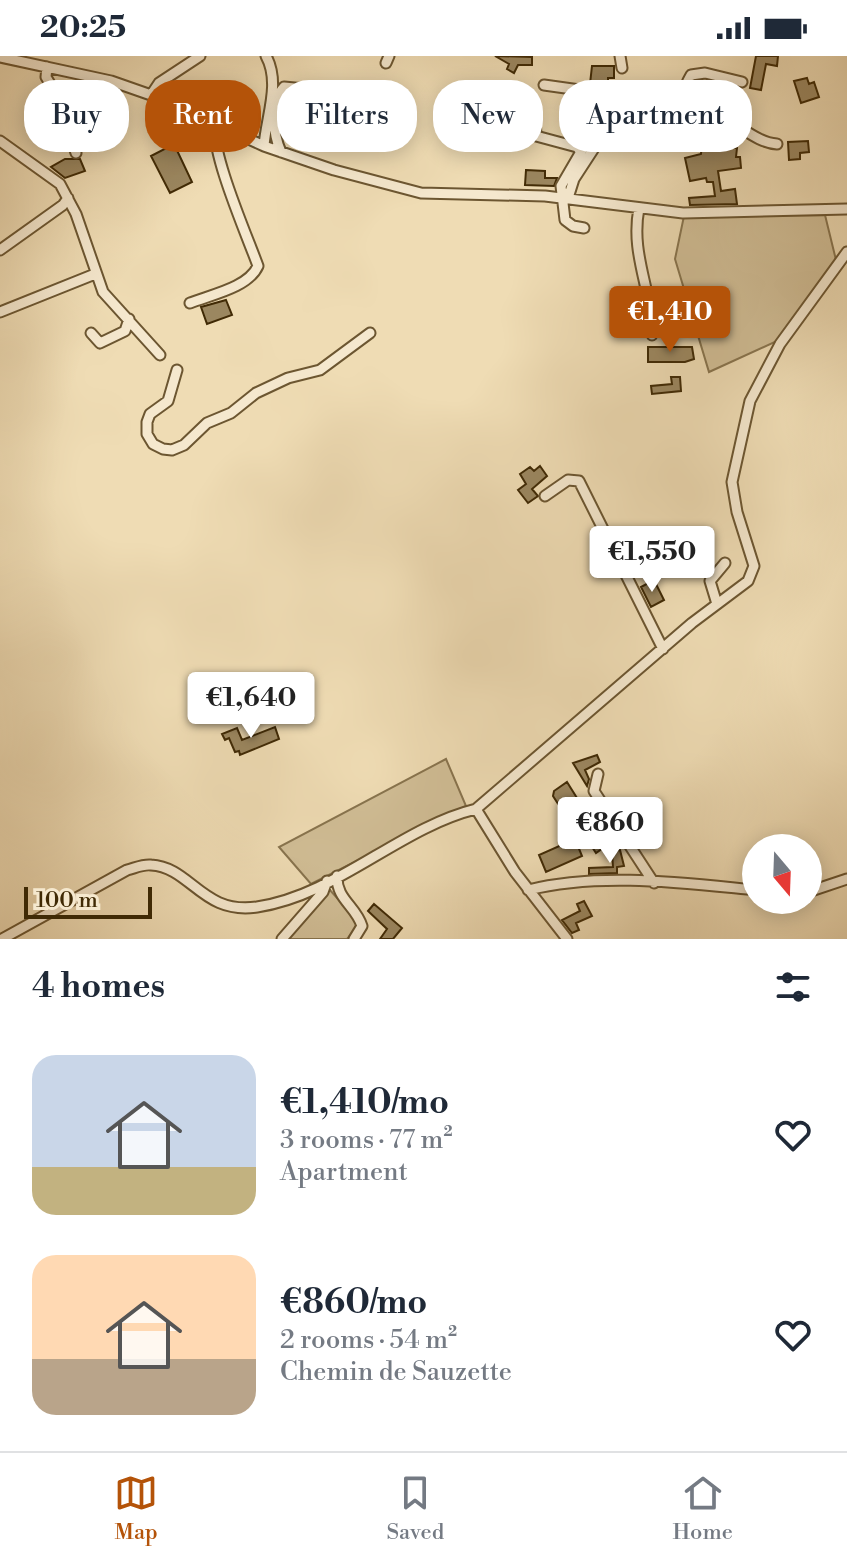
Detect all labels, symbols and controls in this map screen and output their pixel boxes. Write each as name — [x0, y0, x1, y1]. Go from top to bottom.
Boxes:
text: 20:25 — [40, 9, 126, 47]
chip: Buy — [24, 80, 129, 152]
chip: Rent — [145, 80, 261, 152]
chip: Filters — [277, 80, 417, 152]
chip: New — [433, 80, 543, 152]
chip: Apartment — [559, 80, 752, 152]
pin: €1,410 — [605, 286, 735, 354]
text: €1,410 — [627, 296, 713, 328]
pin: €1,550 — [587, 526, 717, 594]
text: €1,550 — [608, 536, 696, 568]
pin: €1,640 — [186, 672, 316, 740]
text: €1,640 — [206, 682, 296, 714]
pin: €860 — [563, 797, 657, 865]
text: €860 — [576, 807, 644, 839]
north arrow — [742, 834, 822, 914]
map controls — [742, 834, 822, 914]
scale bar — [24, 883, 152, 919]
text: 100 m — [36, 887, 98, 914]
icon: filters — [771, 965, 815, 1009]
text: 4 homes — [32, 966, 165, 1008]
text: €1,410/mo — [280, 1082, 449, 1124]
icon: home — [96, 1087, 192, 1183]
icon: heart — [771, 1113, 815, 1157]
text: 3 rooms · 77 m² — [280, 1124, 452, 1156]
text: Apartment — [280, 1156, 408, 1188]
text: €860/mo — [280, 1282, 427, 1324]
icon: home — [96, 1287, 192, 1383]
icon: heart — [771, 1313, 815, 1357]
text: 2 rooms · 54 m² — [280, 1324, 457, 1356]
text: Chemin de Sauzette — [280, 1356, 512, 1388]
tab: Map — [114, 1471, 158, 1546]
tab: Saved — [386, 1471, 444, 1546]
tab: Home — [672, 1471, 733, 1546]

